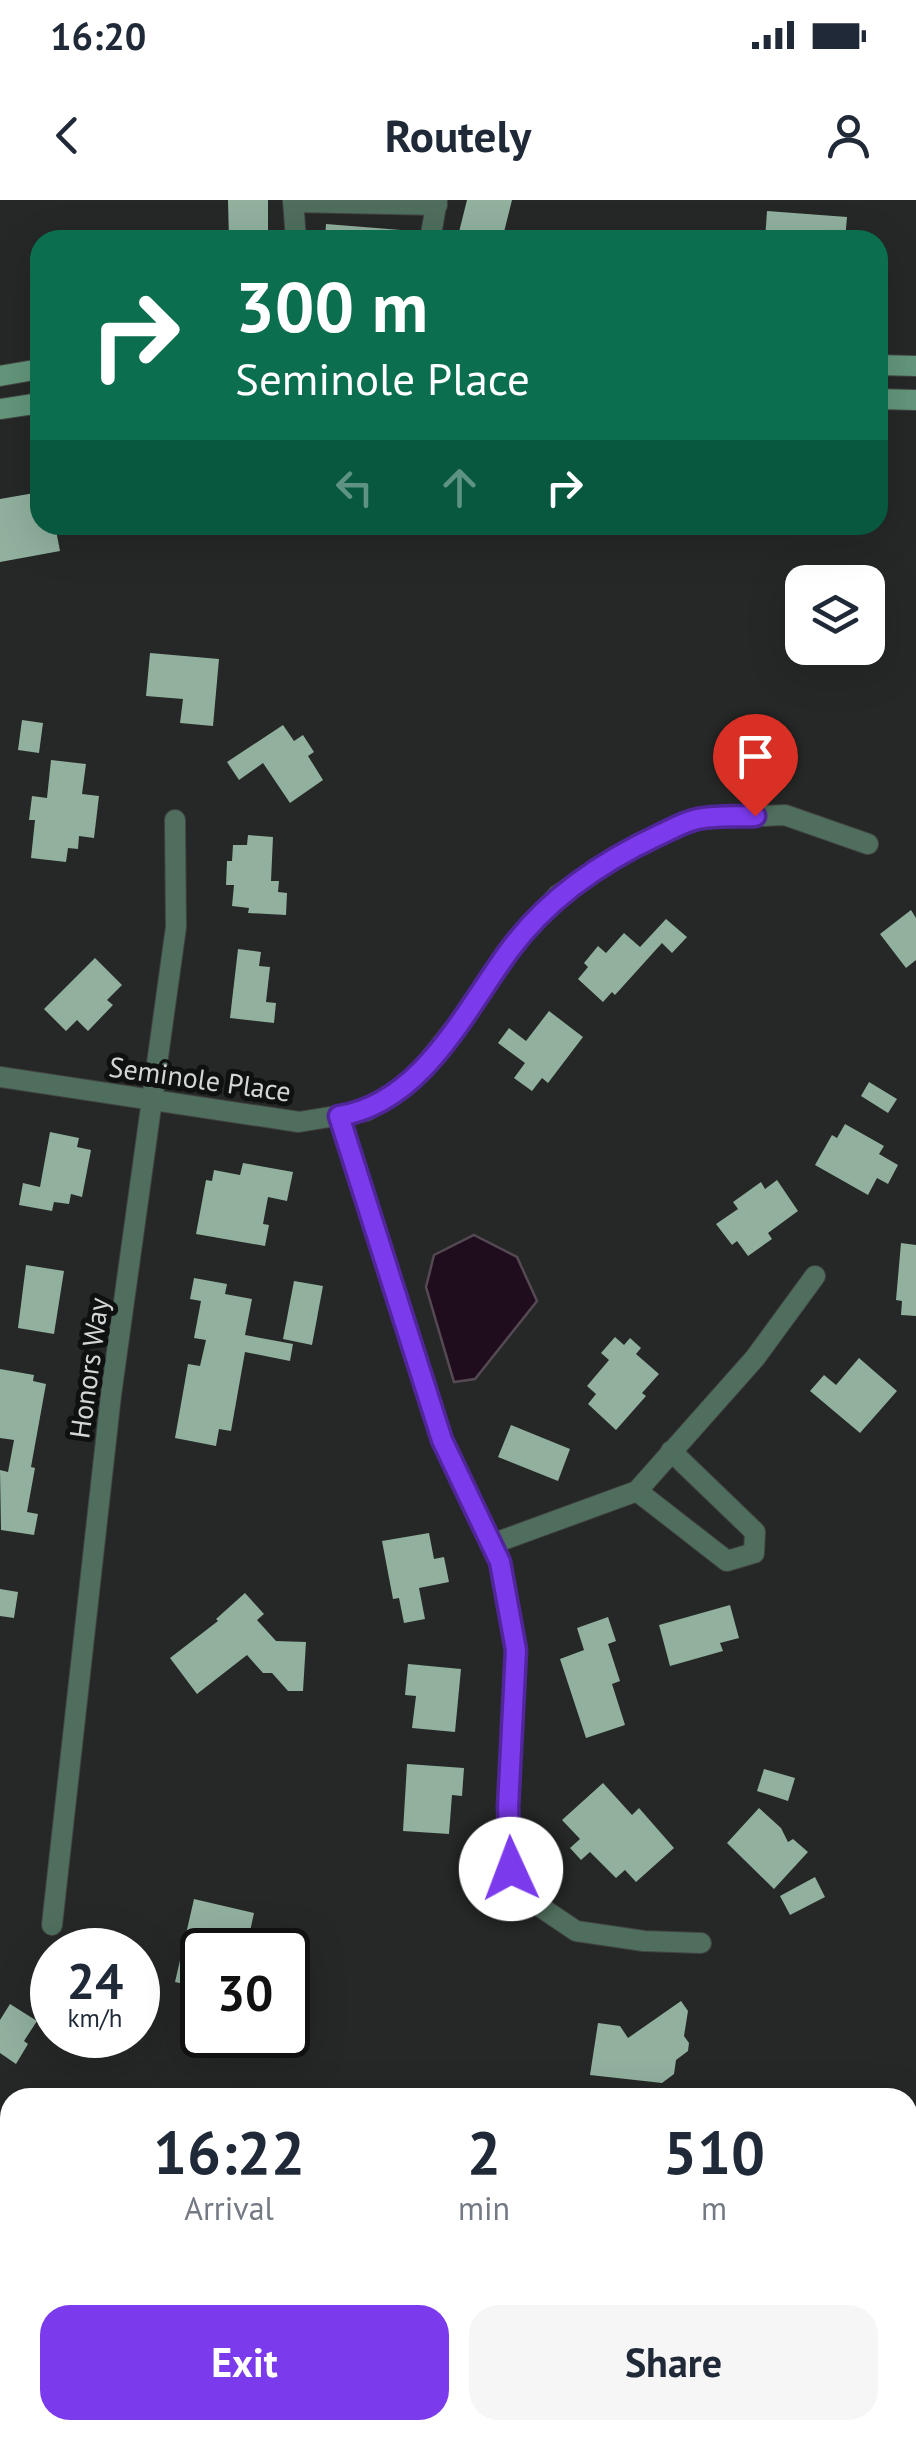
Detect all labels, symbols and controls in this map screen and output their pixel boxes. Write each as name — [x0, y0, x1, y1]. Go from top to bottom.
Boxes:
text: 16:20 — [50, 11, 146, 60]
text: Routely — [385, 106, 531, 164]
icon: back — [40, 108, 95, 163]
icon: person — [821, 108, 876, 163]
text: 300 m — [235, 261, 428, 351]
icon: right — [70, 270, 200, 400]
text: Seminole Place — [235, 349, 530, 407]
icon: left — [327, 460, 382, 515]
icon: ahead — [432, 460, 487, 515]
icon: right — [537, 460, 592, 515]
map controls — [785, 565, 885, 665]
button: layers — [785, 565, 885, 665]
pin — [713, 714, 798, 817]
icon: arrive — [728, 729, 783, 784]
street label: Seminole Place — [107, 1047, 293, 1110]
street label: Honors Way — [60, 1295, 117, 1441]
position arrow — [459, 1817, 563, 1921]
speed limit sign: 30 — [180, 1928, 310, 2058]
text: 24 — [67, 1948, 123, 2013]
text: km/h — [68, 2002, 122, 2034]
text: 16:22 — [153, 2113, 305, 2191]
text: 2 — [467, 2113, 501, 2191]
text: 510 — [663, 2113, 765, 2191]
text: Arrival — [184, 2187, 274, 2229]
text: min — [458, 2187, 510, 2229]
text: m — [701, 2187, 727, 2229]
button: Exit — [40, 2305, 449, 2420]
button: Share — [469, 2305, 878, 2420]

